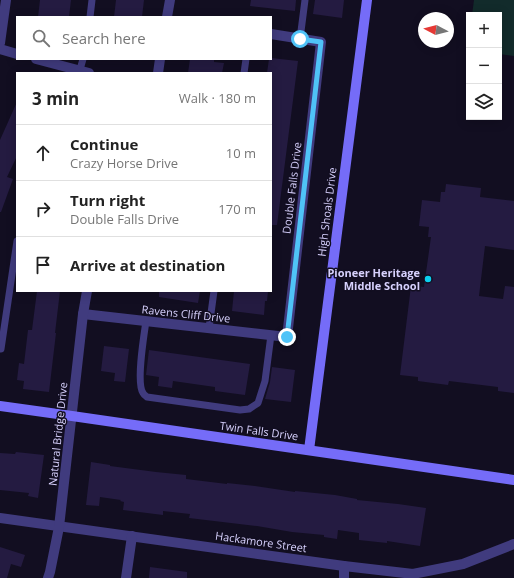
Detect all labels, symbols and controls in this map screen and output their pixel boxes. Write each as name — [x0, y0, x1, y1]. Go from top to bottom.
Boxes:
north arrow — [418, 12, 454, 48]
map controls — [466, 12, 502, 120]
button: + — [466, 12, 502, 48]
search box — [16, 16, 272, 60]
icon: search — [30, 27, 52, 49]
text: Search here — [62, 28, 146, 48]
route start — [291, 30, 309, 48]
button: − — [466, 48, 502, 84]
button: layers — [466, 84, 502, 120]
text: 3 min — [32, 87, 79, 110]
text: Walk · 180 m — [179, 89, 256, 107]
text: Continue — [70, 134, 138, 154]
street label: Double Falls Drive — [278, 141, 305, 235]
icon: ahead — [32, 142, 54, 164]
text: 10 m — [226, 144, 256, 162]
text: Crazy Horse Drive — [70, 154, 178, 172]
street label: High Shoals Drive — [314, 166, 339, 257]
text: Turn right — [70, 190, 145, 210]
icon: right — [32, 198, 54, 220]
text: 170 m — [218, 200, 256, 218]
text: Double Falls Drive — [70, 210, 179, 228]
icon: arrive — [32, 254, 54, 276]
text: Arrive at destination — [70, 255, 225, 275]
place label: Pioneer Heritage Middle School — [327, 265, 420, 293]
marker: Pioneer Heritage Middle School — [423, 274, 433, 284]
street label: Ravens Cliff Drive — [141, 301, 231, 326]
route end — [278, 328, 296, 346]
street label: Natural Bridge Drive — [45, 381, 70, 487]
street label: Twin Falls Drive — [219, 418, 299, 443]
street label: Hackamore Street — [214, 528, 308, 555]

